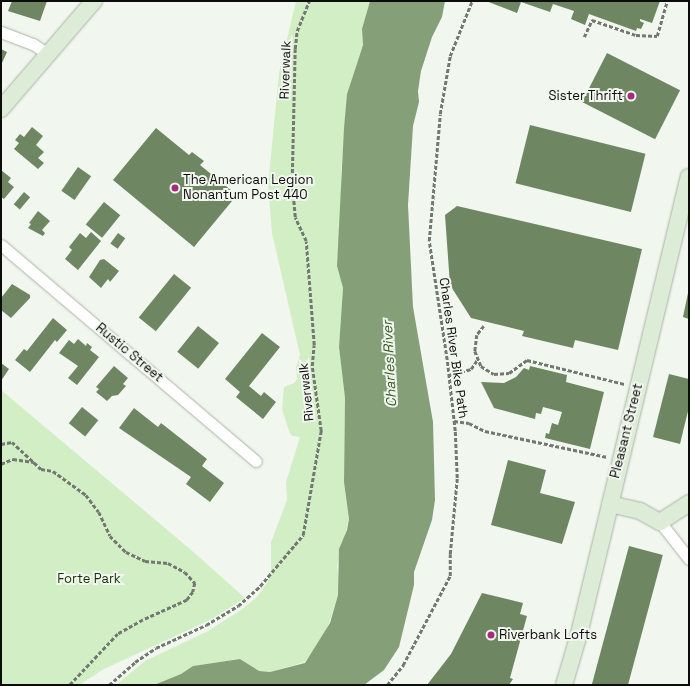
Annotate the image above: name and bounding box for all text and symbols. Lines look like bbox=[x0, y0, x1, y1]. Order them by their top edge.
street label: Riverwalk bbox=[277, 40, 295, 100]
place label: Sister Thrift bbox=[548, 88, 623, 104]
marker: Sister Thrift bbox=[626, 91, 636, 101]
place label: The American Legion Nonantum Post 440 bbox=[183, 173, 314, 204]
marker: The American Legion Nonantum Post 440 bbox=[170, 183, 180, 193]
street label: Charles River Bike Path bbox=[435, 277, 471, 419]
street label: Rustic Street bbox=[92, 320, 166, 386]
water label: Charles River bbox=[378, 320, 400, 408]
street label: Riverwalk bbox=[296, 362, 318, 422]
street label: Pleasant Street bbox=[608, 382, 646, 480]
park label: Forte Park bbox=[57, 571, 121, 587]
place label: Riverbank Lofts bbox=[499, 627, 597, 643]
marker: Riverbank Lofts bbox=[486, 630, 496, 640]

